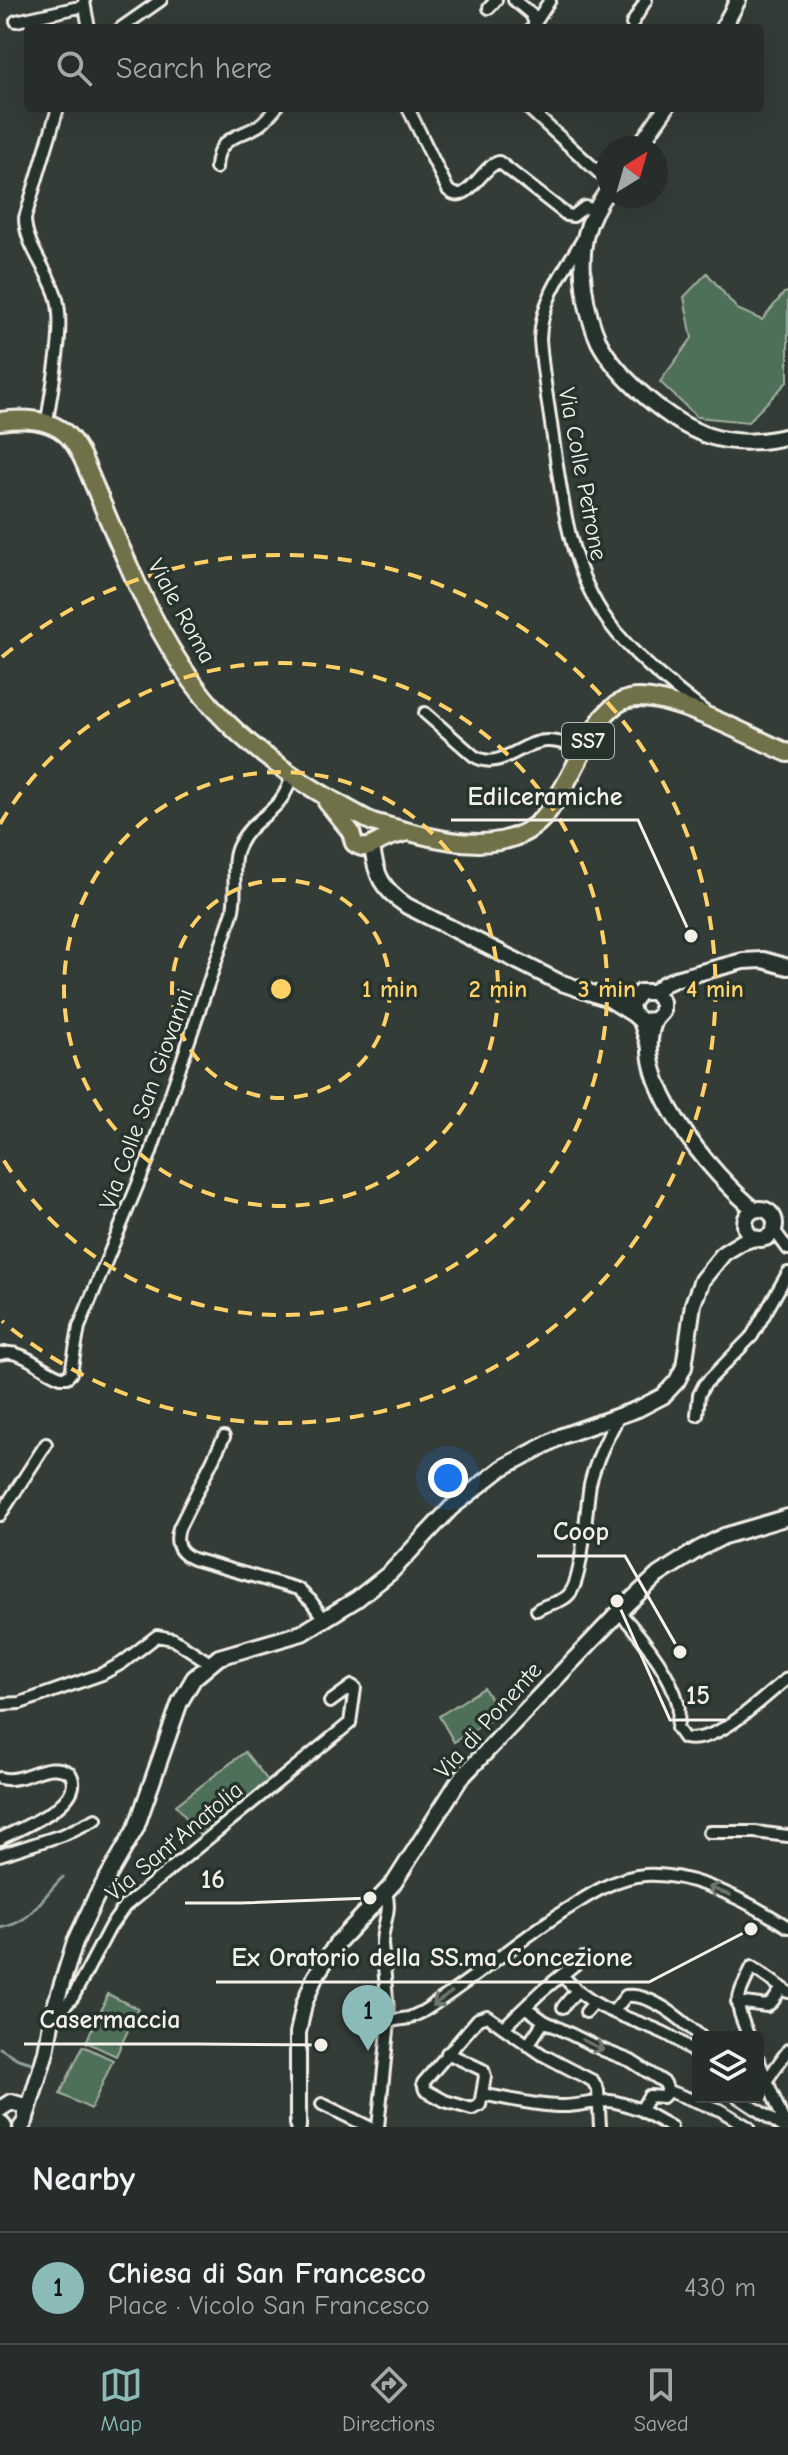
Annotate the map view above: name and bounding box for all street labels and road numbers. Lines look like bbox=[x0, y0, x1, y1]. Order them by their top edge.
street label: Via Colle Petrone bbox=[553, 385, 613, 563]
street label: Viale Roma bbox=[142, 554, 222, 668]
road number: SS7 bbox=[562, 723, 614, 759]
street label: Via Colle San Giovanni bbox=[93, 985, 199, 1213]
street label: Via di Ponente bbox=[428, 1656, 548, 1784]
street label: Via Sant'Anatolia bbox=[100, 1775, 248, 1907]

